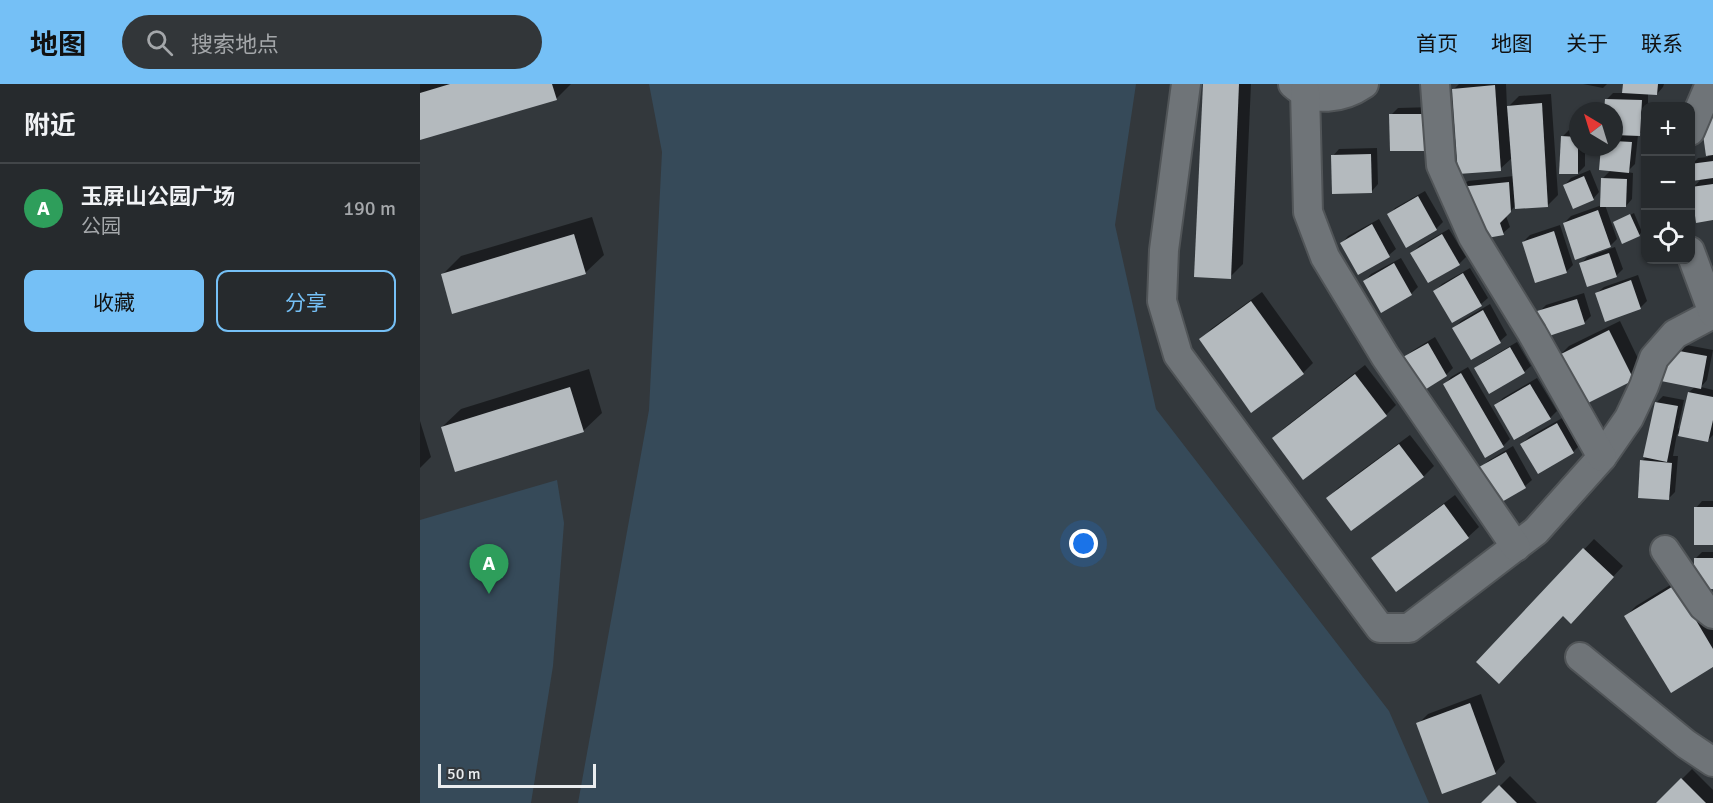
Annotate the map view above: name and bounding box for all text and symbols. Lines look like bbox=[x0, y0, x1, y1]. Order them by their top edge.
search box bbox=[122, 15, 542, 69]
icon: search bbox=[143, 26, 176, 59]
text: 地图 bbox=[30, 28, 86, 62]
text: 搜索地点 bbox=[191, 31, 279, 58]
text: 首页 bbox=[1416, 31, 1458, 57]
text: 地图 bbox=[1491, 31, 1533, 57]
text: 关于 bbox=[1566, 31, 1608, 57]
text: 联系 bbox=[1641, 31, 1683, 57]
north arrow bbox=[1569, 102, 1623, 156]
map controls bbox=[1641, 102, 1695, 264]
button: + bbox=[1641, 102, 1695, 156]
text: 附近 bbox=[24, 110, 76, 142]
button: − bbox=[1641, 156, 1695, 210]
text: 玉屏山公园广场 bbox=[81, 183, 235, 210]
text: A bbox=[37, 196, 50, 221]
text: 190 m bbox=[343, 196, 396, 221]
button: locate bbox=[1641, 210, 1695, 264]
text: 公园 bbox=[81, 214, 121, 239]
button: 收藏 bbox=[24, 270, 204, 332]
button: 分享 bbox=[216, 270, 396, 332]
your location bbox=[1069, 529, 1098, 558]
pin: A bbox=[470, 544, 508, 594]
scale bar bbox=[438, 761, 596, 788]
text: 50 m bbox=[447, 764, 481, 784]

